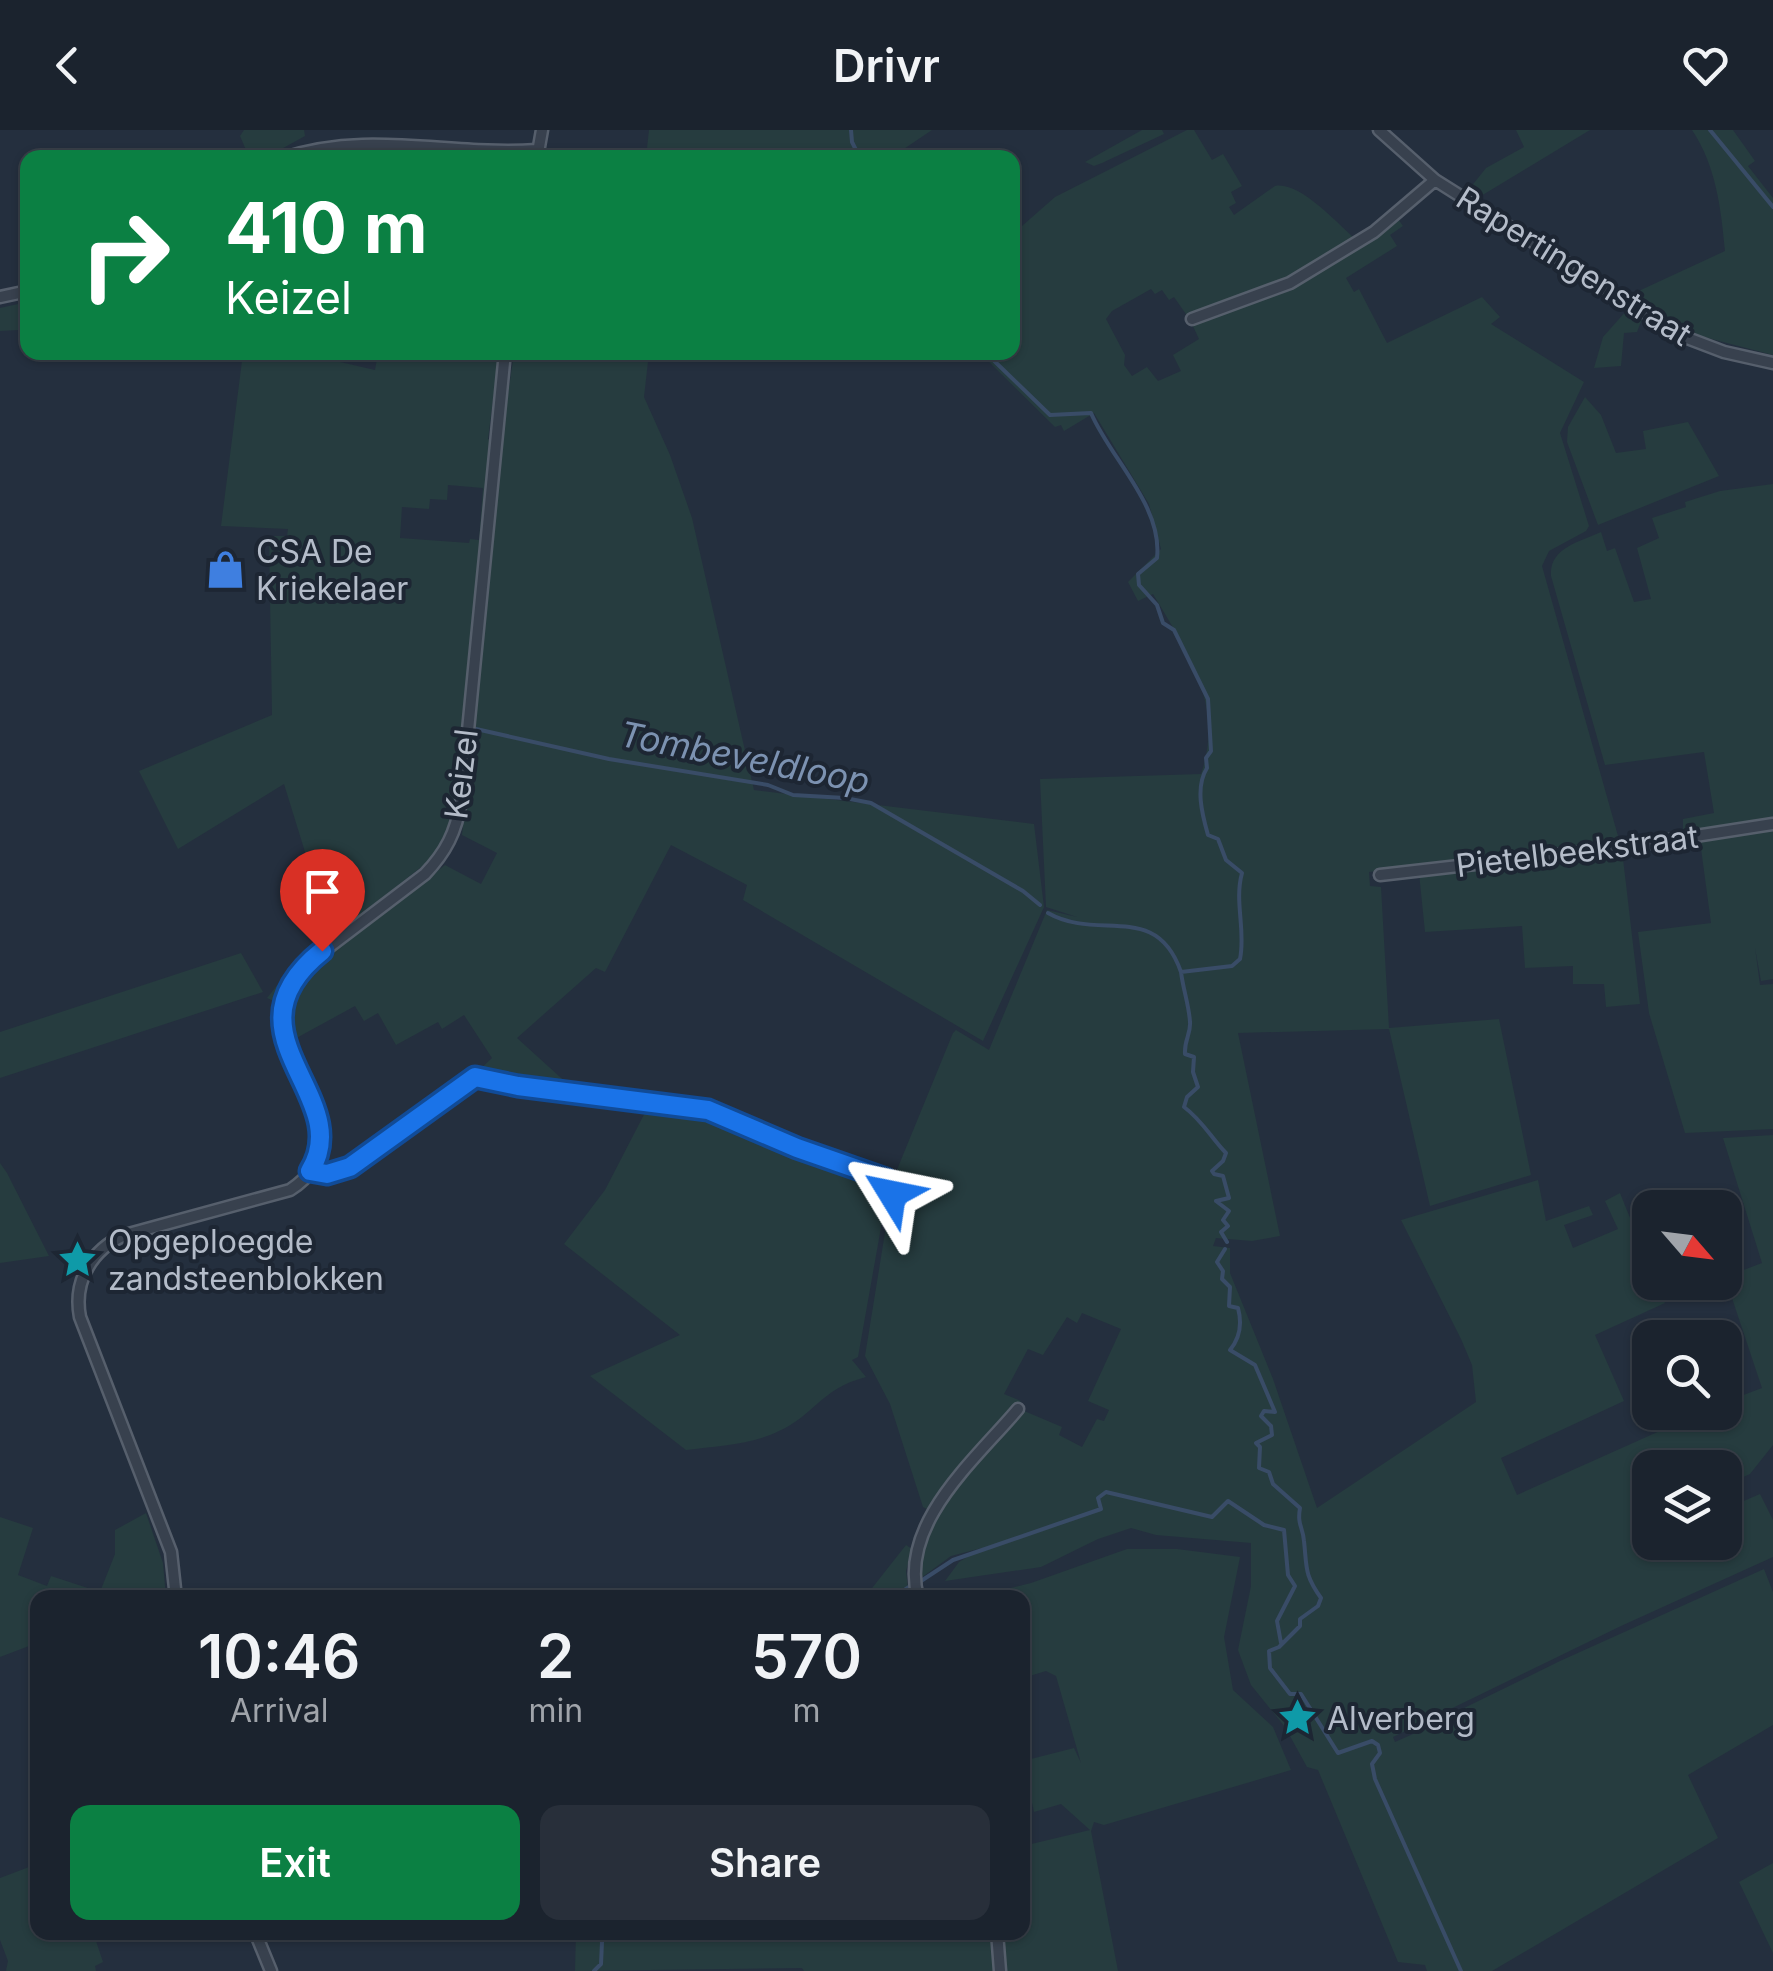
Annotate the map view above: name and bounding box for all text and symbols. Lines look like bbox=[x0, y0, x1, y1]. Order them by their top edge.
icon: back bbox=[40, 38, 95, 93]
text: Drivr bbox=[833, 38, 940, 93]
icon: heart bbox=[1678, 38, 1733, 93]
street label: Rapertingenstraat bbox=[1449, 178, 1699, 354]
text: 410 m bbox=[225, 185, 428, 270]
icon: right bbox=[60, 190, 190, 320]
text: Keizel bbox=[225, 270, 352, 325]
place label: CSA De Kriekelaer bbox=[256, 532, 408, 608]
shop icon: CSA De Kriekelaer bbox=[205, 548, 247, 590]
water label: Tombeveldloop bbox=[617, 712, 873, 802]
street label: Keizel bbox=[436, 727, 486, 821]
street label: Pietelbeekstraat bbox=[1454, 817, 1700, 885]
pin bbox=[280, 849, 365, 952]
icon: arrive bbox=[295, 864, 350, 919]
position arrow bbox=[840, 1142, 944, 1246]
north arrow bbox=[1632, 1190, 1742, 1300]
map controls bbox=[1632, 1190, 1742, 1560]
place label: Opgeploegde zandsteenblokken bbox=[108, 1222, 384, 1298]
place icon: Opgeploegde zandsteenblokken bbox=[57, 1238, 99, 1280]
button: search bbox=[1632, 1320, 1742, 1430]
button: layers bbox=[1632, 1450, 1742, 1560]
text: 10:46 bbox=[198, 1620, 360, 1692]
text: 2 bbox=[537, 1620, 574, 1692]
text: 570 bbox=[751, 1620, 862, 1692]
text: Arrival bbox=[230, 1691, 328, 1730]
text: min bbox=[528, 1691, 583, 1730]
text: m bbox=[793, 1691, 821, 1730]
place icon: Alverberg bbox=[1276, 1697, 1318, 1739]
place label: Alverberg bbox=[1327, 1699, 1475, 1738]
button: Exit bbox=[70, 1805, 520, 1920]
button: Share bbox=[540, 1805, 990, 1920]

